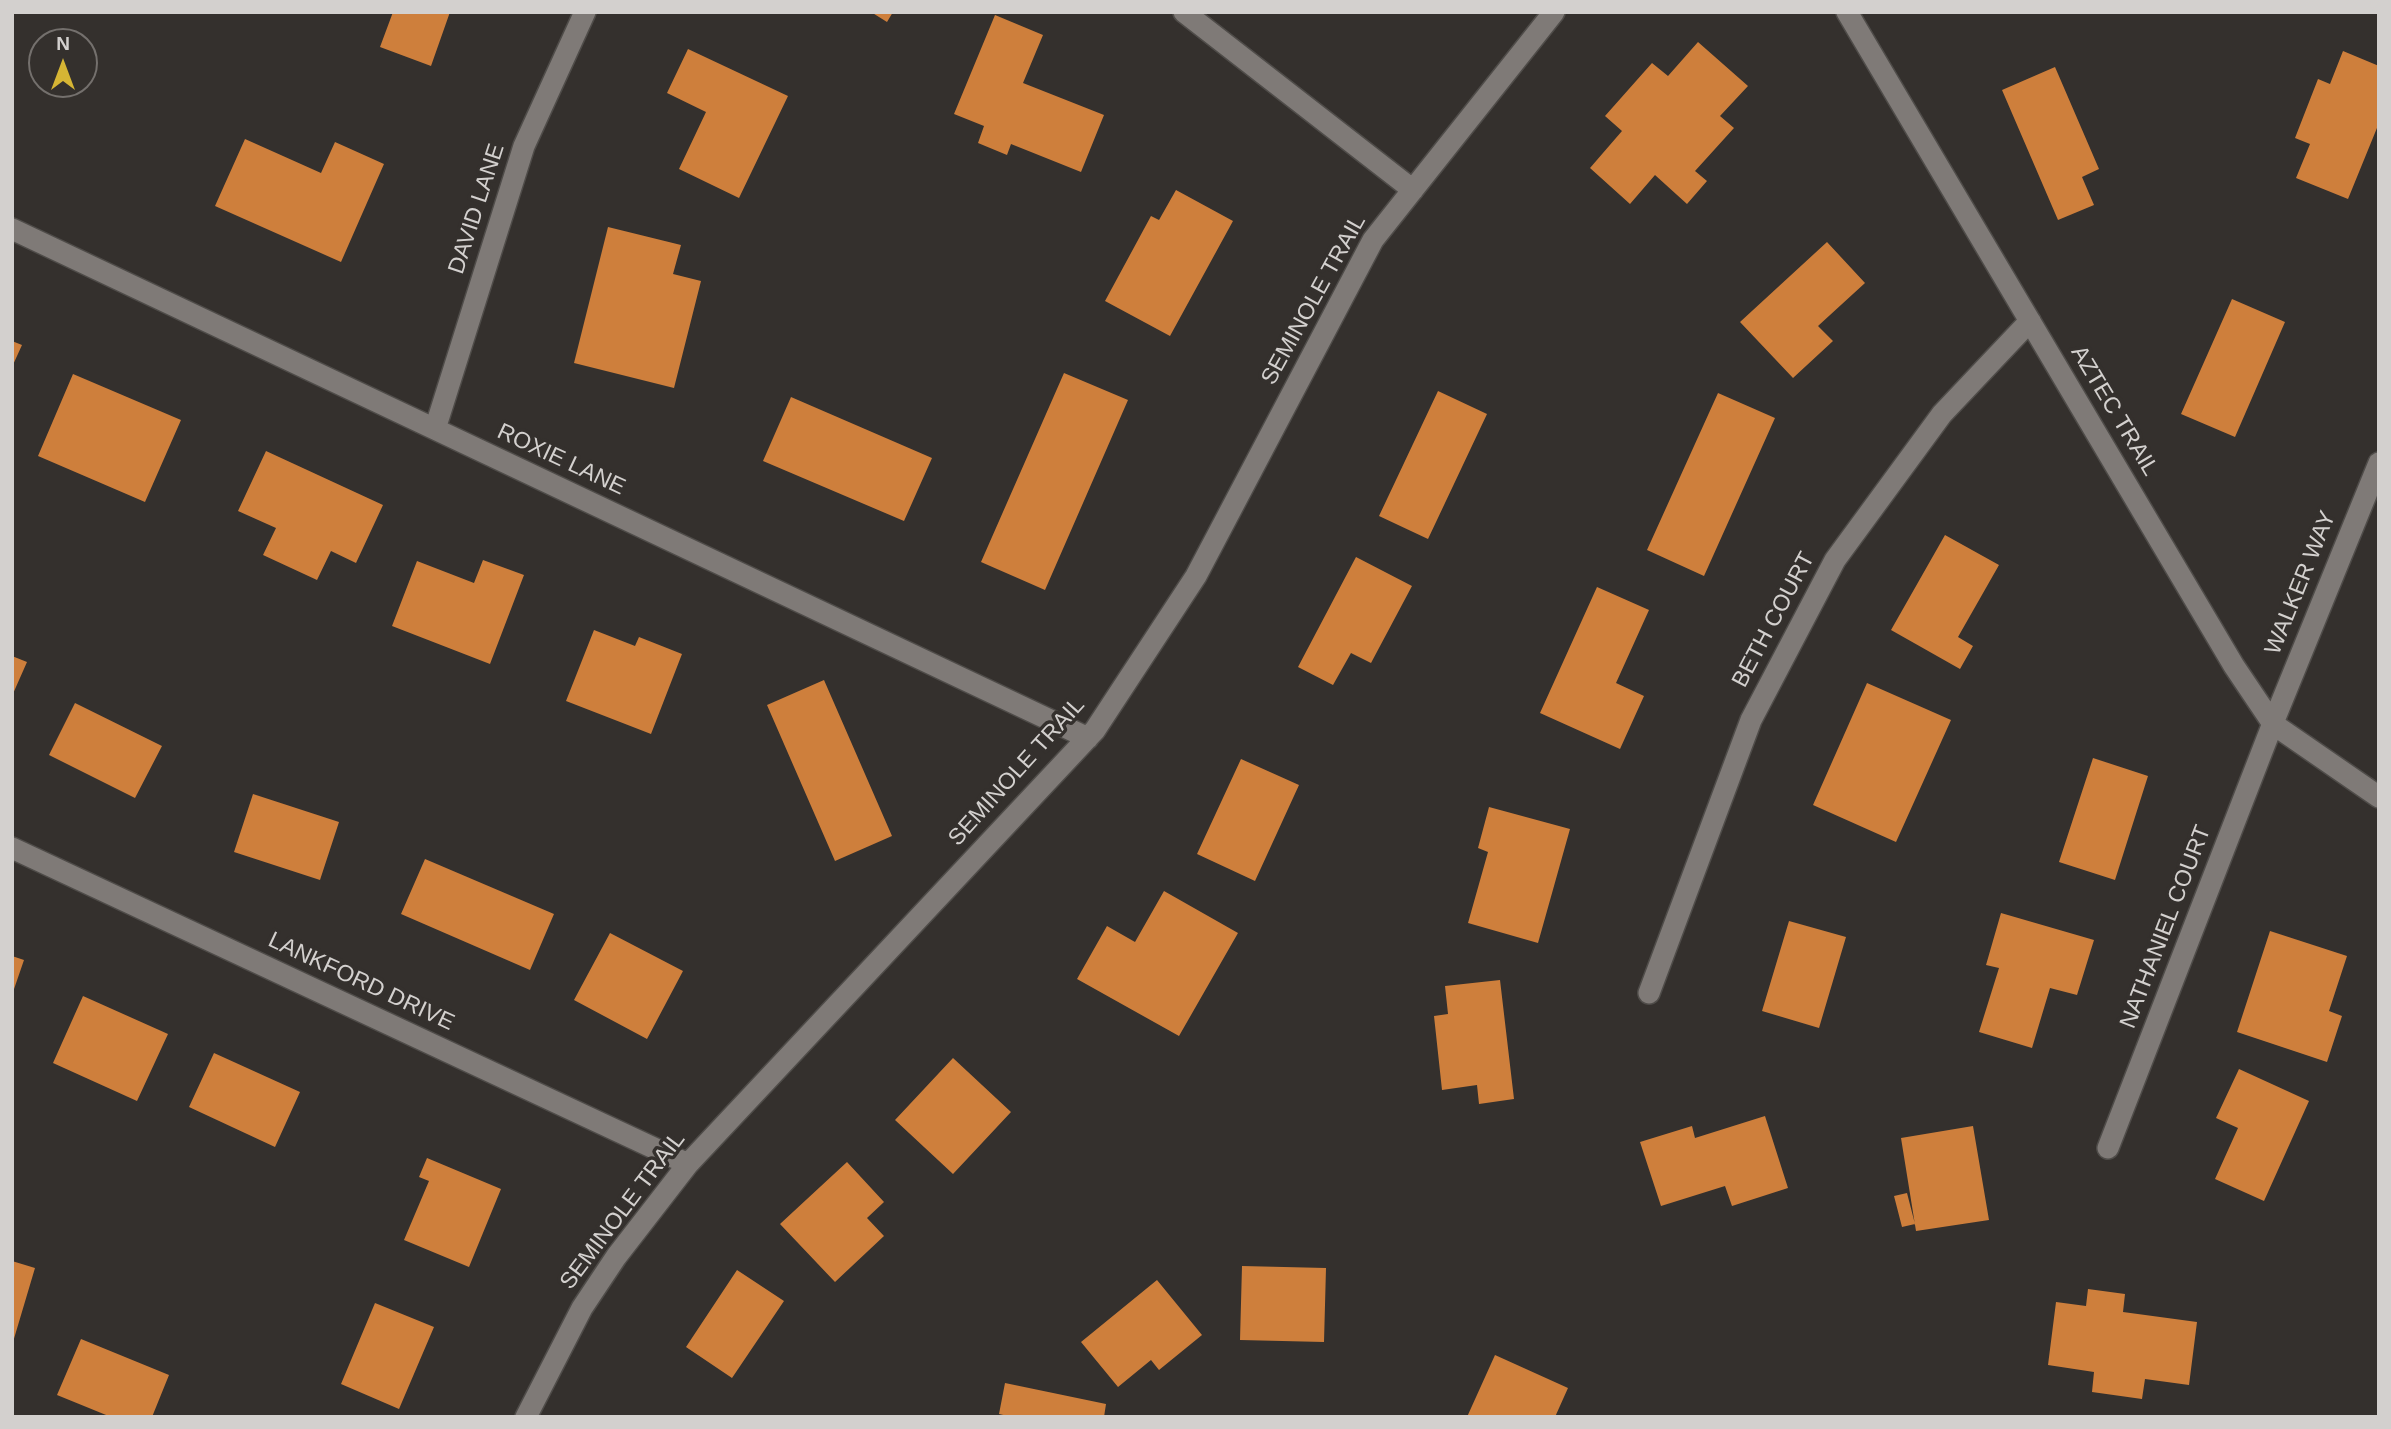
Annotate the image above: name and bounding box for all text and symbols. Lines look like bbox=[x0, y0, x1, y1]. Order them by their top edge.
north arrow bbox=[28, 28, 98, 98]
text: N bbox=[56, 33, 70, 54]
street label: DAVID LANE bbox=[443, 141, 511, 277]
street label: SEMINOLE TRAIL bbox=[1256, 210, 1372, 390]
street label: AZTEC TRAIL bbox=[2064, 341, 2164, 481]
street label: ROXIE LANE bbox=[493, 418, 629, 502]
street label: WALKER WAY bbox=[2260, 507, 2342, 659]
street label: BETH COURT bbox=[1727, 548, 1821, 692]
street label: SEMINOLE TRAIL bbox=[943, 692, 1091, 852]
street label: NATHANIEL COURT bbox=[2115, 822, 2217, 1032]
street label: LANKFORD DRIVE bbox=[264, 927, 458, 1037]
street label: SEMINOLE TRAIL bbox=[555, 1127, 691, 1295]

